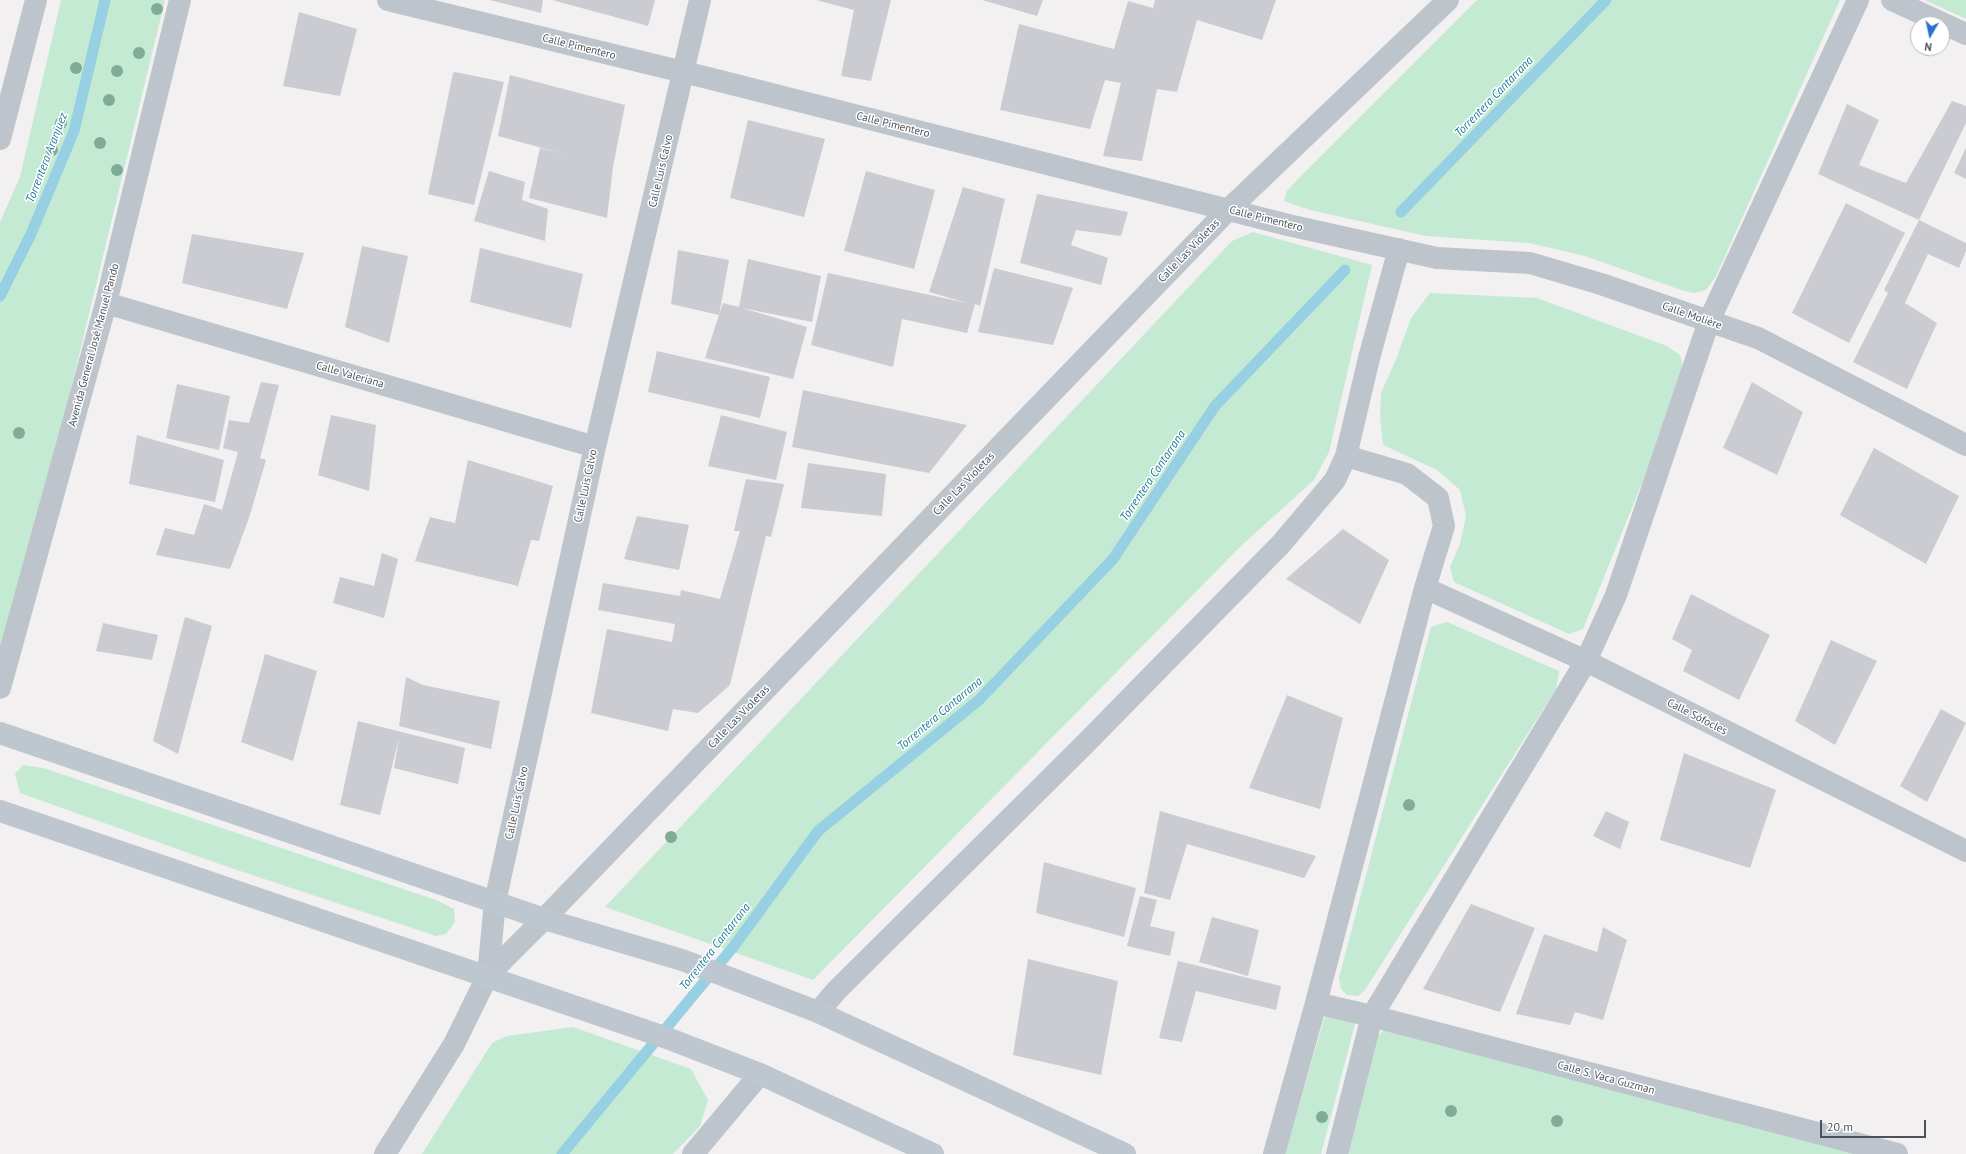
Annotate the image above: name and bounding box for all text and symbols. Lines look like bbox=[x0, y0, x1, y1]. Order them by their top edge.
north arrow bbox=[1910, 16, 1950, 56]
street label: Calle Pimentero bbox=[541, 32, 617, 62]
text: N bbox=[1924, 39, 1933, 54]
water label: Torrentera Cantarrana bbox=[1452, 54, 1536, 140]
street label: Calle Pimentero bbox=[855, 110, 931, 140]
water label: Torrentera Aranjuez bbox=[23, 111, 71, 205]
street label: Calle Luis Calvo bbox=[646, 133, 676, 209]
street label: Calle Pimentero bbox=[1228, 204, 1304, 234]
street label: Calle Las Violetas bbox=[1156, 217, 1222, 285]
street label: Avenida General José Manuel Pando bbox=[66, 262, 122, 428]
street label: Calle Molière bbox=[1660, 300, 1724, 332]
street label: Calle Valeriana bbox=[315, 359, 385, 391]
water label: Torrentera Cantarrana bbox=[1117, 428, 1189, 524]
street label: Calle Luis Calvo bbox=[572, 448, 600, 524]
street label: Calle Las Violetas bbox=[931, 450, 997, 518]
water label: Torrentera Cantarrana bbox=[895, 674, 985, 754]
street label: Calle Las Violetas bbox=[706, 683, 772, 751]
street label: Calle Sófocles bbox=[1665, 696, 1729, 738]
street label: Calle Luis Calvo bbox=[503, 765, 531, 841]
water label: Torrentera Cantarrana bbox=[677, 901, 753, 993]
street label: Calle S. Vaca Guzman bbox=[1556, 1059, 1656, 1097]
scale bar bbox=[1822, 1112, 1928, 1138]
text: 20 m bbox=[1827, 1119, 1853, 1134]

